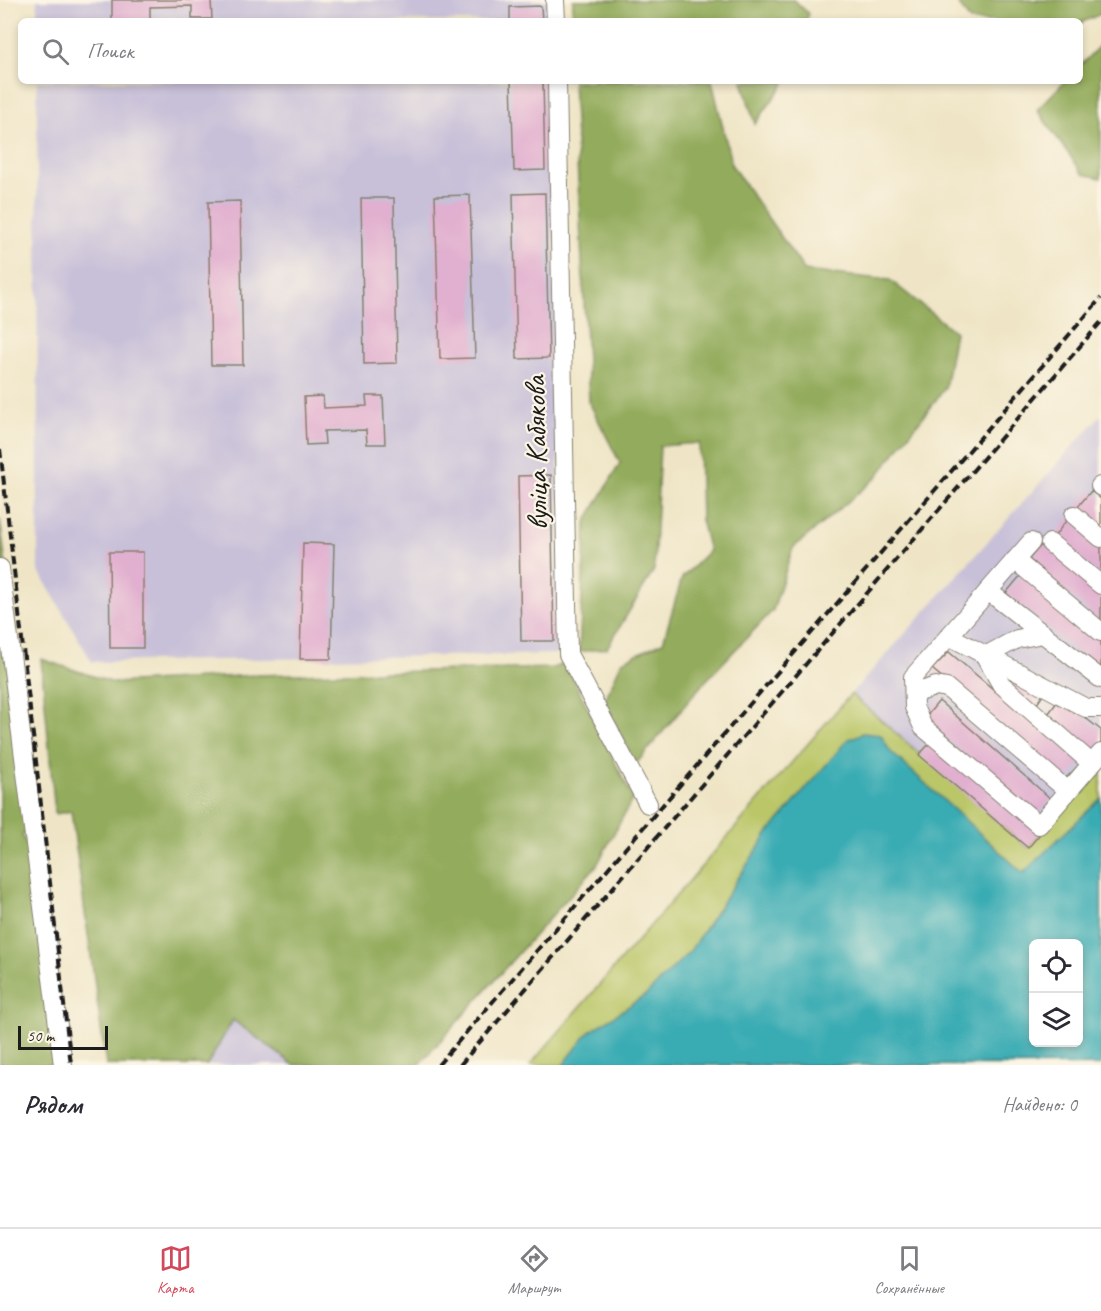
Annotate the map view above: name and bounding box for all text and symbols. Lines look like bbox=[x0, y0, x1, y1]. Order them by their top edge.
search box bbox=[18, 18, 1083, 84]
icon: search bbox=[39, 35, 72, 68]
text: Поиск bbox=[87, 37, 133, 65]
street label: вуліца Кабякова bbox=[516, 374, 556, 530]
map controls bbox=[1029, 939, 1083, 1047]
button: locate bbox=[1029, 939, 1083, 993]
button: layers bbox=[1029, 993, 1083, 1047]
scale bar bbox=[18, 1023, 108, 1050]
text: 50 m bbox=[27, 1026, 54, 1046]
text: Рядом bbox=[24, 1088, 82, 1121]
text: Найдено: 0 bbox=[1002, 1092, 1077, 1117]
tab: Карта bbox=[157, 1242, 194, 1298]
tab: Маршрут bbox=[508, 1242, 560, 1298]
tab: Сохранённые bbox=[874, 1242, 944, 1298]

